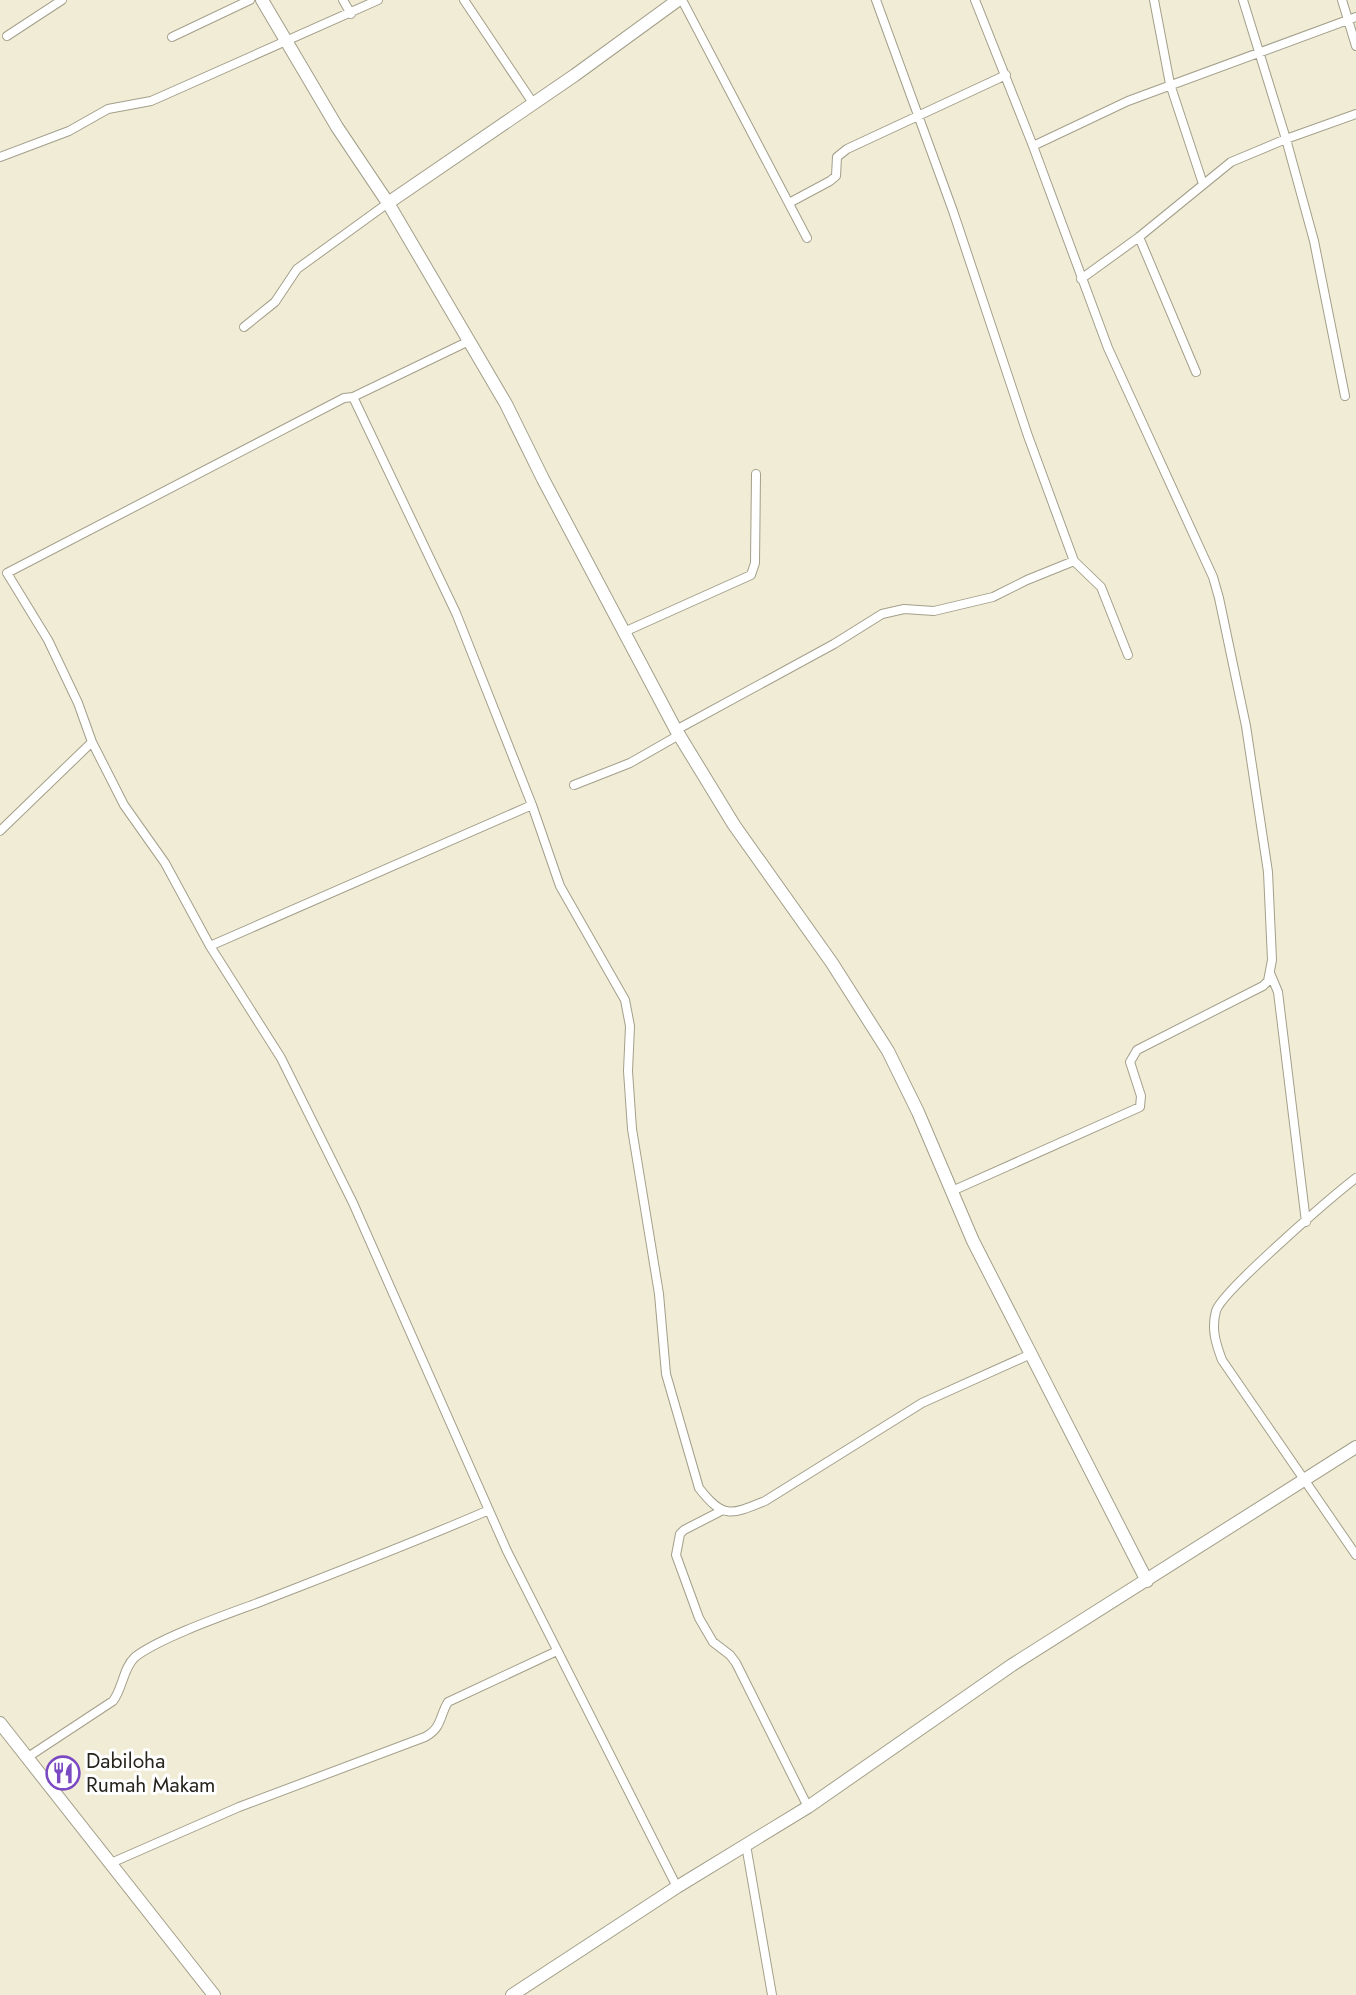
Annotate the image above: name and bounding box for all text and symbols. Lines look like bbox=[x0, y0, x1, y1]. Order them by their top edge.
place label: Dabiloha Rumah Makam bbox=[86, 1746, 215, 1800]
restaurant icon: Dabiloha Rumah Makam bbox=[45, 1755, 81, 1791]

